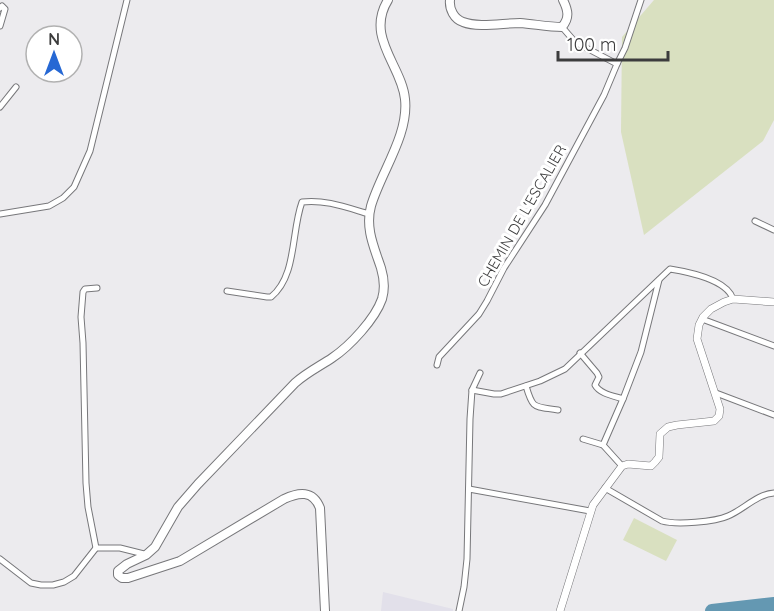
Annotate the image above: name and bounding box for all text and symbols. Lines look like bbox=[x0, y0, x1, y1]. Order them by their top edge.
north arrow bbox=[24, 24, 84, 84]
scale bar bbox=[558, 24, 668, 62]
text: N bbox=[48, 29, 60, 49]
text: 100 m bbox=[567, 33, 616, 56]
street label: CHEMIN DE L'ESCALIER bbox=[473, 141, 570, 290]

